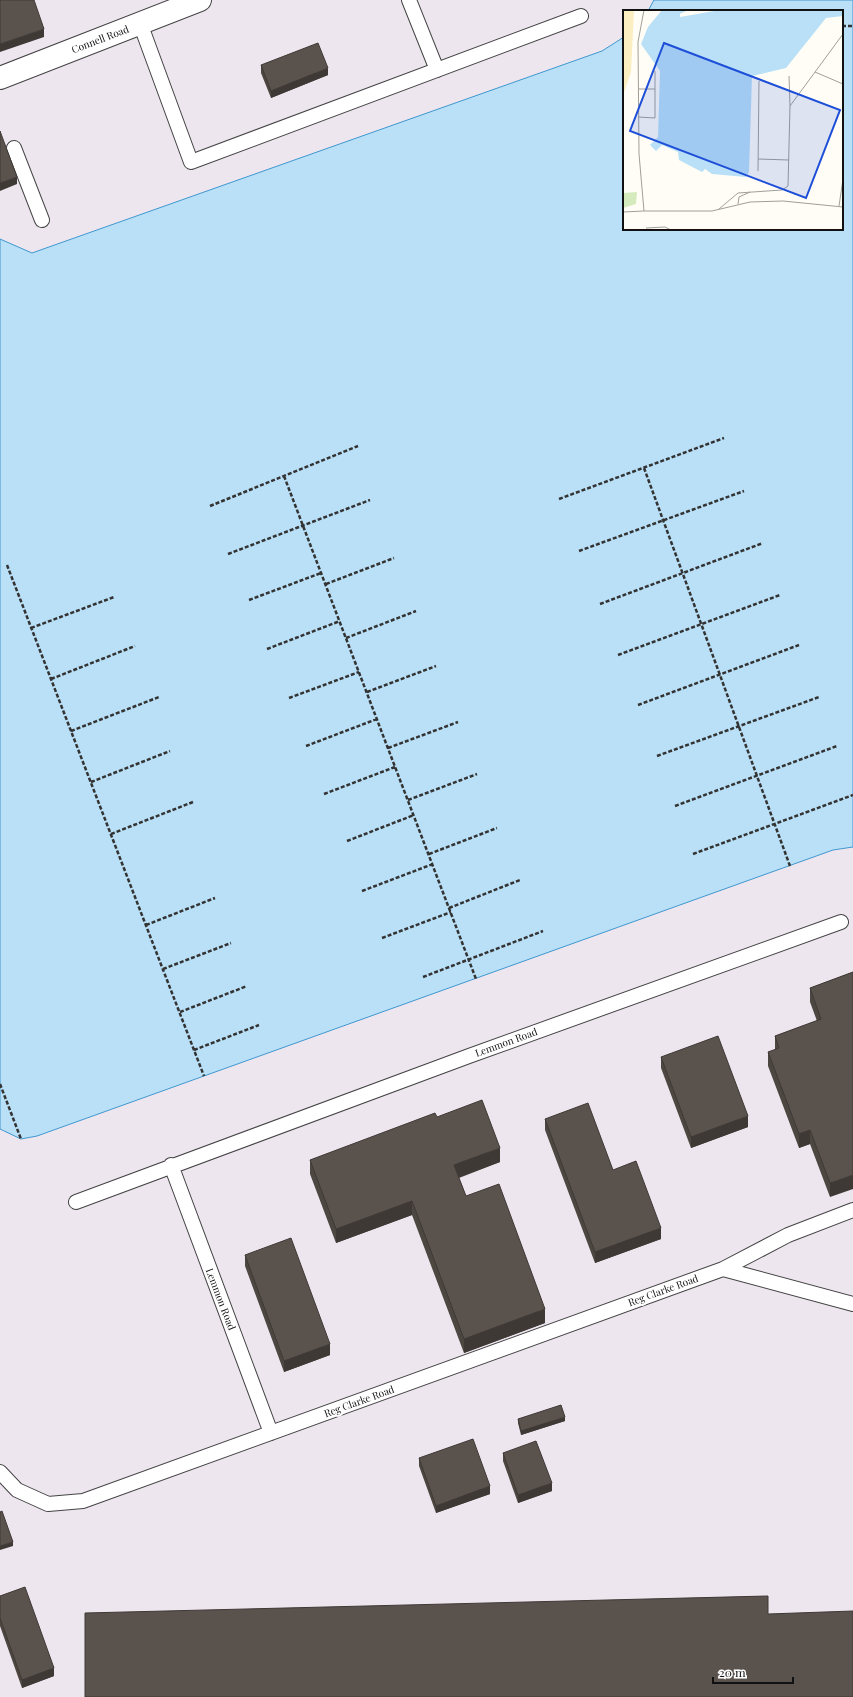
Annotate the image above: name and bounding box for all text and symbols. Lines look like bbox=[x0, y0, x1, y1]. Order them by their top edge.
inset map bbox=[623, 10, 843, 230]
street label: Connell Road bbox=[69, 22, 131, 56]
street label: Lemmon Road bbox=[473, 1024, 539, 1060]
street label: Lemmon Road bbox=[203, 1266, 239, 1332]
street label: Reg Clarke Road bbox=[626, 1271, 700, 1309]
street label: Reg Clarke Road bbox=[322, 1382, 396, 1420]
scale bar bbox=[713, 1659, 793, 1685]
text: 20 m bbox=[719, 1664, 746, 1680]

